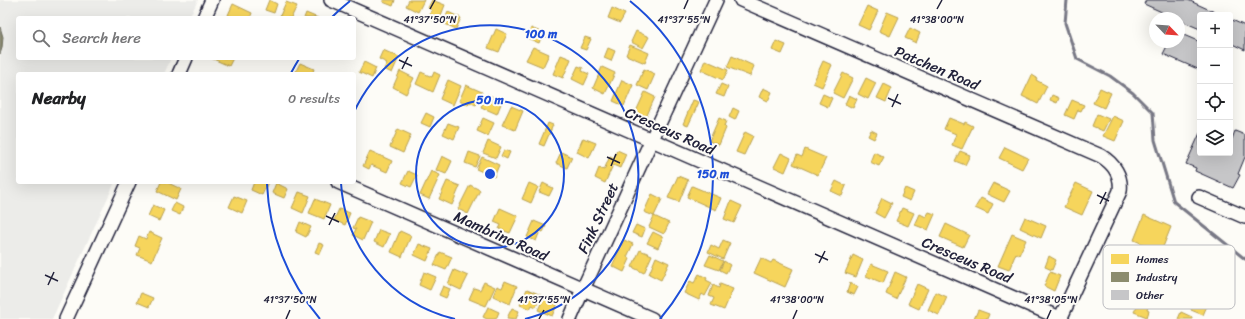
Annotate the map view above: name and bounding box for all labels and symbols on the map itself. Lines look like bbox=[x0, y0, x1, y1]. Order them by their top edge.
text: 41°37'50"N bbox=[403, 11, 457, 29]
text: 41°37'55"N bbox=[657, 11, 711, 29]
text: 41°38'00"N bbox=[910, 11, 964, 29]
north arrow bbox=[1149, 12, 1185, 48]
text: 100 m bbox=[525, 23, 558, 45]
street label: Patchen Road bbox=[890, 38, 985, 98]
text: 50 m bbox=[476, 89, 504, 111]
street label: Cresceus Road bbox=[621, 100, 720, 163]
text: 150 m bbox=[697, 163, 730, 185]
centre of rings bbox=[483, 167, 497, 181]
street label: Fink Street bbox=[570, 178, 626, 258]
street label: Mambrino Road bbox=[449, 204, 553, 269]
street label: Cresceus Road bbox=[918, 229, 1017, 291]
legend bbox=[1103, 245, 1235, 309]
text: Homes bbox=[1136, 250, 1169, 269]
text: Industry bbox=[1135, 268, 1178, 287]
text: Other bbox=[1136, 286, 1164, 305]
text: 41°37'50"N bbox=[263, 291, 317, 309]
text: 41°37'55"N bbox=[517, 291, 571, 309]
text: 41°38'00"N bbox=[770, 291, 824, 309]
text: 41°38'05"N bbox=[1024, 291, 1078, 309]

